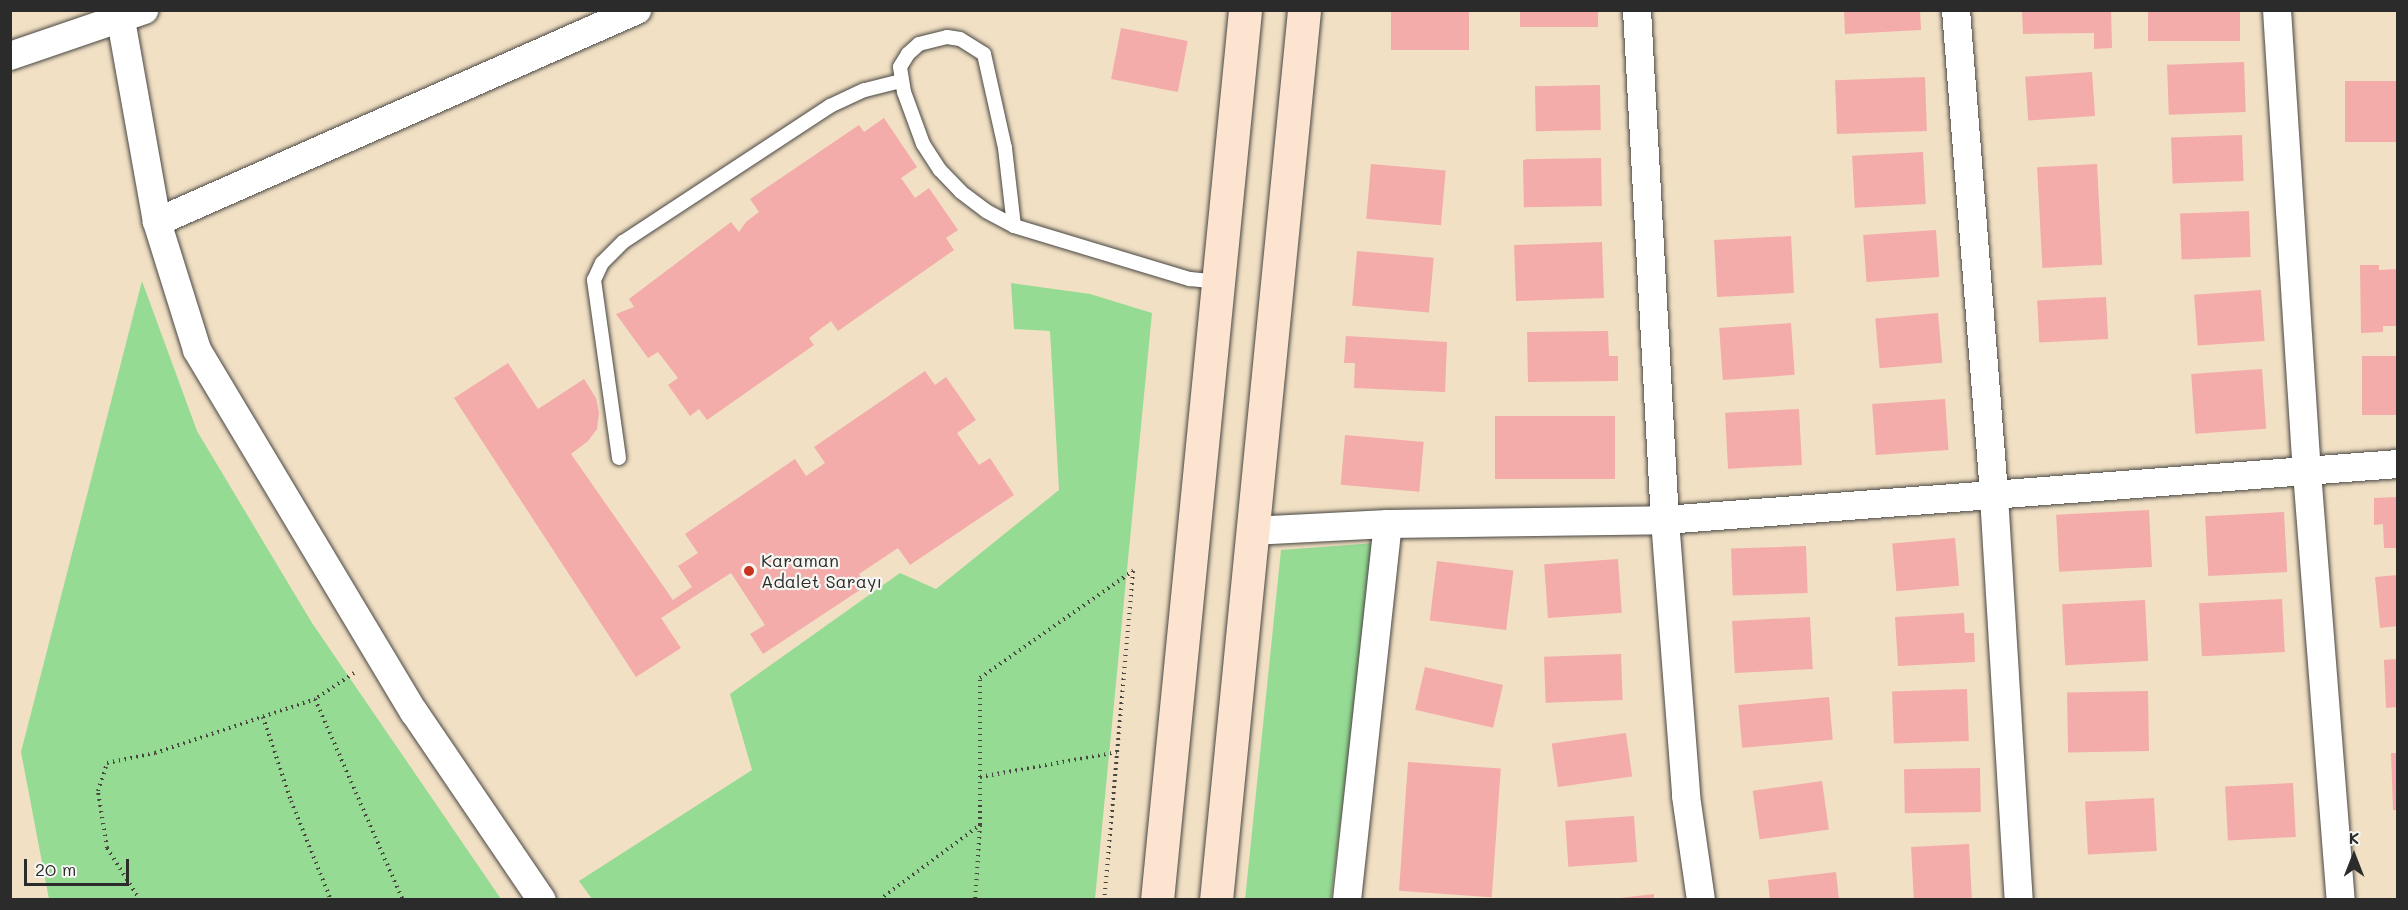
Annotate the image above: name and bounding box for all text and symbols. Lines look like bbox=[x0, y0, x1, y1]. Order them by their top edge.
place label: Karaman Adalet Sarayı bbox=[761, 550, 882, 592]
marker: Karaman Adalet Sarayı bbox=[742, 564, 756, 578]
north arrow bbox=[2324, 826, 2384, 886]
text: K bbox=[2349, 827, 2359, 848]
scale bar bbox=[27, 847, 132, 885]
text: 20 m bbox=[35, 857, 76, 881]

